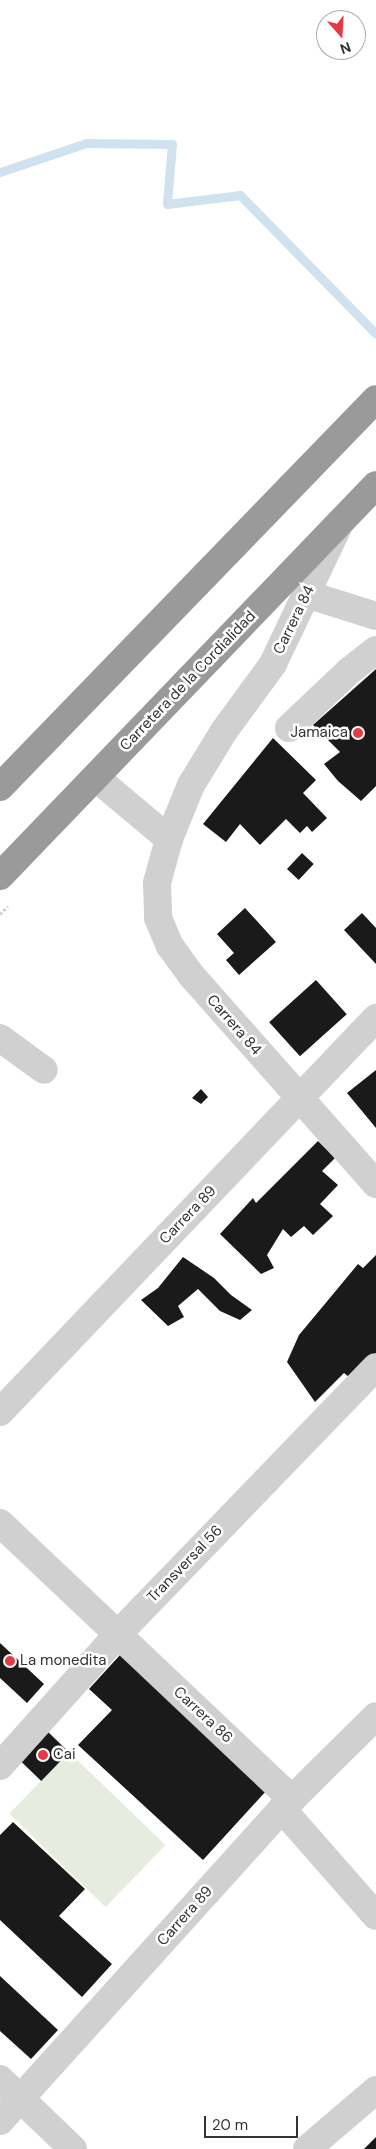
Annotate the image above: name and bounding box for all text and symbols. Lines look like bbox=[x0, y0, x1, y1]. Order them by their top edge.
north arrow bbox=[316, 10, 366, 60]
text: N bbox=[338, 38, 353, 58]
street label: Carrera 84 bbox=[270, 583, 318, 657]
street label: Carretera de la Cordialidad bbox=[116, 607, 260, 755]
place label: Jamaica bbox=[290, 724, 348, 742]
marker: Jamaica bbox=[352, 727, 364, 739]
street label: Carrera 84 bbox=[203, 991, 265, 1059]
street label: Carrera 89 bbox=[156, 1182, 220, 1248]
street label: Transversal 56 bbox=[144, 1522, 226, 1606]
place label: La monedita bbox=[20, 1652, 106, 1670]
marker: La monedita bbox=[4, 1655, 16, 1667]
street label: Carrera 86 bbox=[170, 1683, 236, 1747]
place label: Cai bbox=[53, 1746, 76, 1764]
marker: Cai bbox=[37, 1749, 49, 1761]
street label: Carrera 89 bbox=[154, 1882, 216, 1950]
scale bar bbox=[206, 2106, 300, 2138]
text: 20 m bbox=[212, 2115, 248, 2135]

